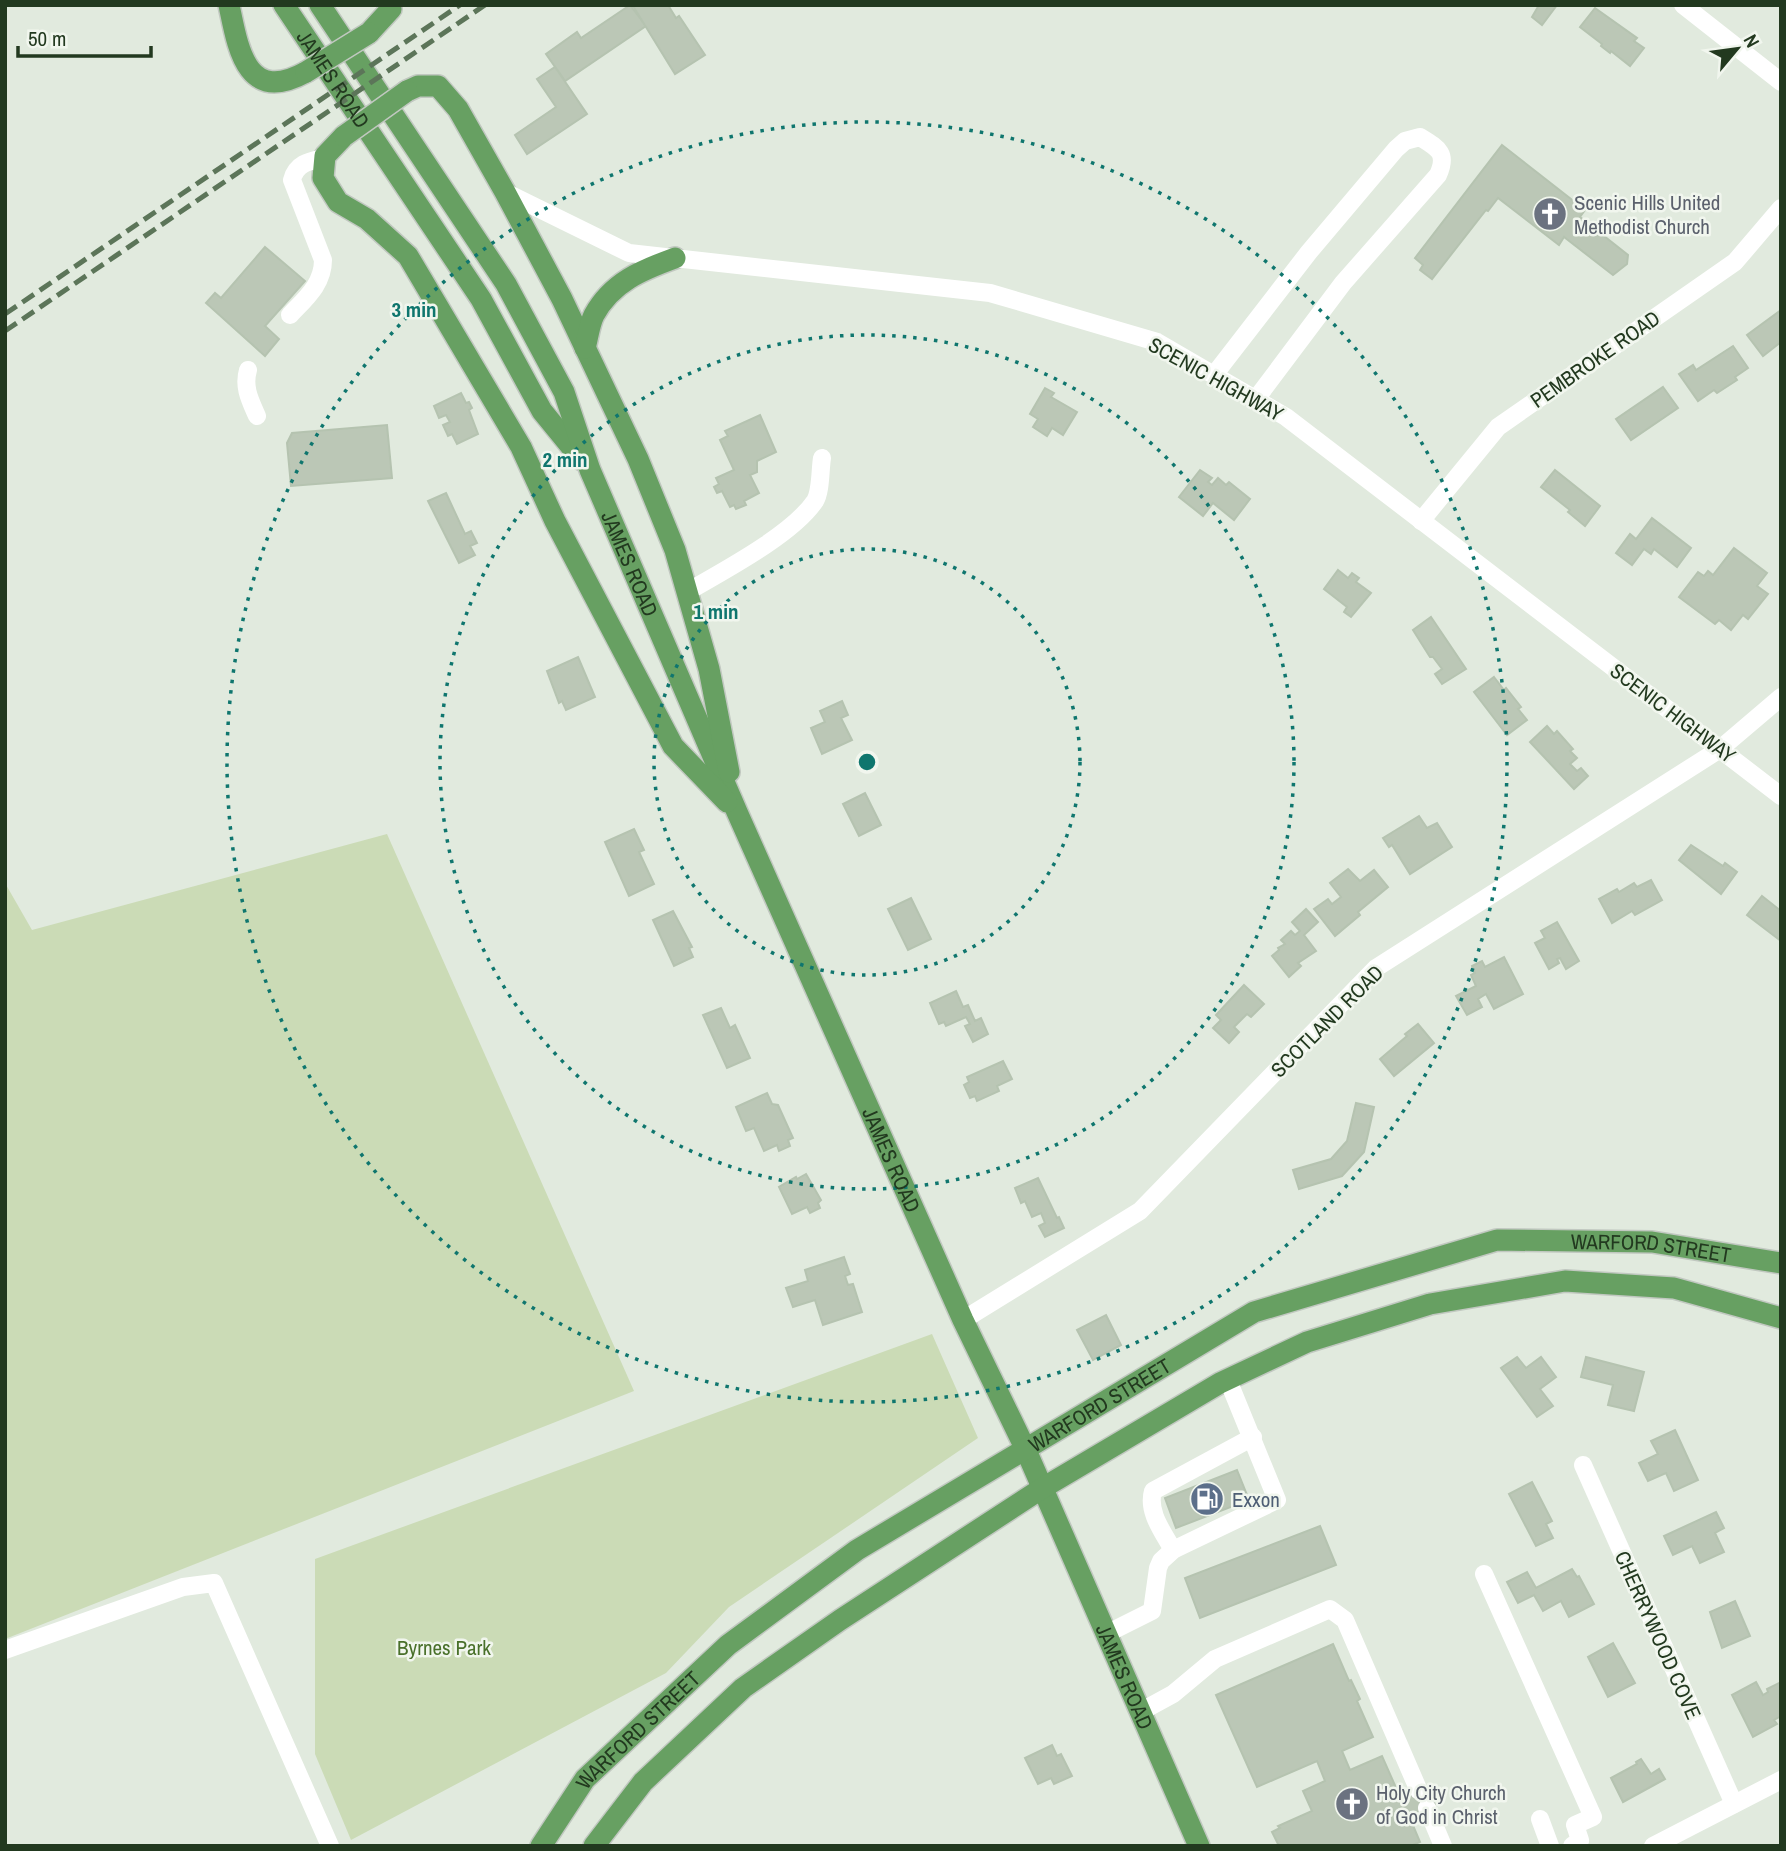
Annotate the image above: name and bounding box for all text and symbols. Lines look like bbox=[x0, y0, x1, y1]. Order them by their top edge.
scale bar bbox=[18, 14, 150, 58]
north arrow bbox=[1702, 14, 1772, 84]
text: 50 m bbox=[28, 24, 66, 53]
street label: JAMES ROAD bbox=[290, 24, 377, 134]
text: N bbox=[1738, 30, 1766, 52]
place label: Scenic Hills United Methodist Church bbox=[1574, 188, 1720, 241]
church icon: Scenic Hills United Methodist Church bbox=[1531, 195, 1569, 233]
text: 3 min bbox=[392, 295, 436, 324]
street label: PEMBROKE ROAD bbox=[1524, 303, 1666, 415]
street label: SCENIC HIGHWAY bbox=[1143, 330, 1289, 428]
text: 2 min bbox=[543, 445, 587, 474]
street label: JAMES ROAD bbox=[595, 506, 666, 621]
text: 1 min bbox=[694, 597, 738, 626]
street label: SCENIC HIGHWAY bbox=[1604, 656, 1742, 770]
centre of rings bbox=[855, 750, 879, 774]
street label: SCOTLAND ROAD bbox=[1264, 958, 1390, 1084]
street label: JAMES ROAD bbox=[856, 1103, 928, 1217]
street label: WARFORD STREET bbox=[1571, 1226, 1734, 1269]
street label: WARFORD STREET bbox=[1023, 1351, 1176, 1459]
fuel station icon: Exxon bbox=[1188, 1480, 1226, 1518]
place label: Exxon bbox=[1232, 1485, 1280, 1514]
street label: CHERRYWOOD COVE bbox=[1608, 1546, 1708, 1724]
street label: JAMES ROAD bbox=[1089, 1619, 1161, 1734]
park label: Byrnes Park bbox=[397, 1633, 491, 1662]
street label: WARFORD STREET bbox=[568, 1664, 706, 1794]
place label: Holy City Church of God in Christ bbox=[1376, 1778, 1506, 1831]
church icon: Holy City Church of God in Christ bbox=[1333, 1785, 1371, 1823]

